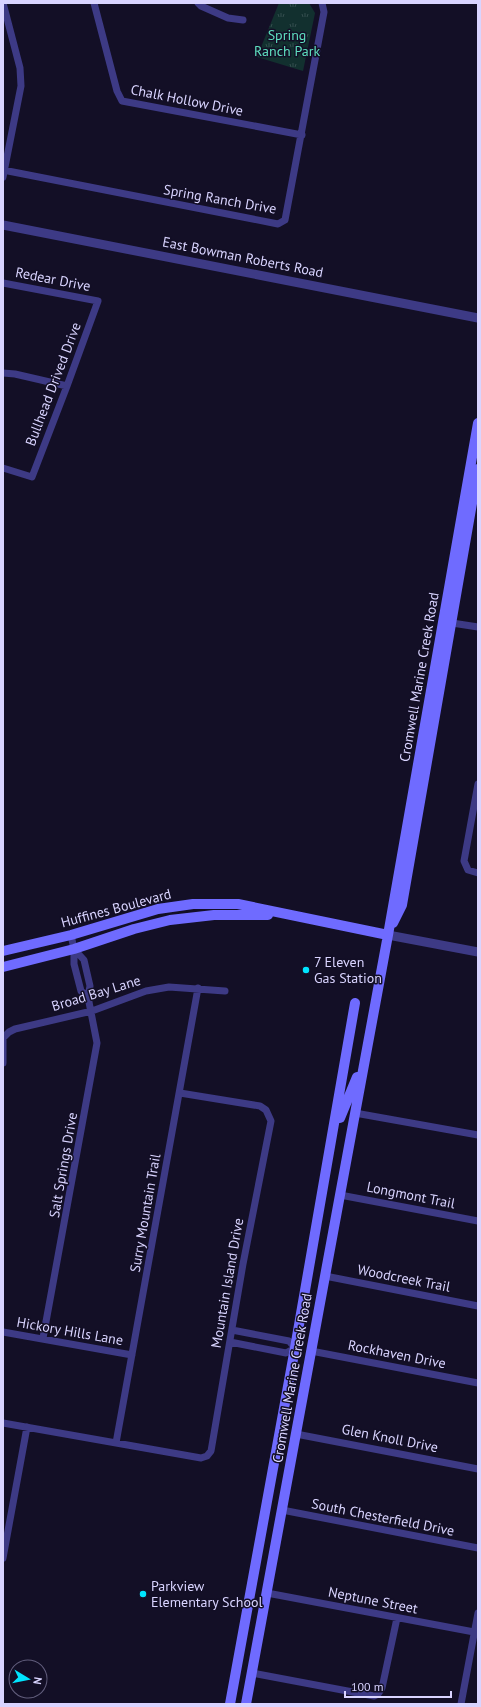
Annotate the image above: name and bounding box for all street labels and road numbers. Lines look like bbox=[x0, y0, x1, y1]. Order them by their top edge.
street label: Chalk Hollow Drive bbox=[129, 80, 245, 120]
street label: Spring Ranch Drive bbox=[162, 180, 278, 218]
street label: East Bowman Roberts Road bbox=[161, 233, 325, 281]
street label: Redear Drive bbox=[14, 263, 92, 295]
street label: Bullhead Drived Drive bbox=[21, 320, 85, 448]
street label: Cromwell Marine Creek Road bbox=[395, 591, 443, 763]
street label: Huffines Boulevard bbox=[59, 885, 173, 931]
street label: Broad Bay Lane bbox=[49, 971, 143, 1015]
street label: Salt Springs Drive bbox=[45, 1111, 81, 1219]
street label: Surry Mountain Trail bbox=[126, 1152, 164, 1274]
street label: Longmont Trail bbox=[365, 1178, 457, 1212]
street label: Mountain Island Drive bbox=[207, 1216, 247, 1350]
street label: Woodcreek Trail bbox=[356, 1260, 452, 1296]
street label: Cromwell Marine Creek Road bbox=[268, 1292, 316, 1464]
street label: Hickory Hills Lane bbox=[15, 1313, 125, 1349]
street label: Rockhaven Drive bbox=[347, 1336, 447, 1372]
street label: Glen Knoll Drive bbox=[340, 1420, 440, 1456]
street label: South Chesterfield Drive bbox=[310, 1494, 456, 1540]
street label: Neptune Street bbox=[327, 1583, 419, 1618]

